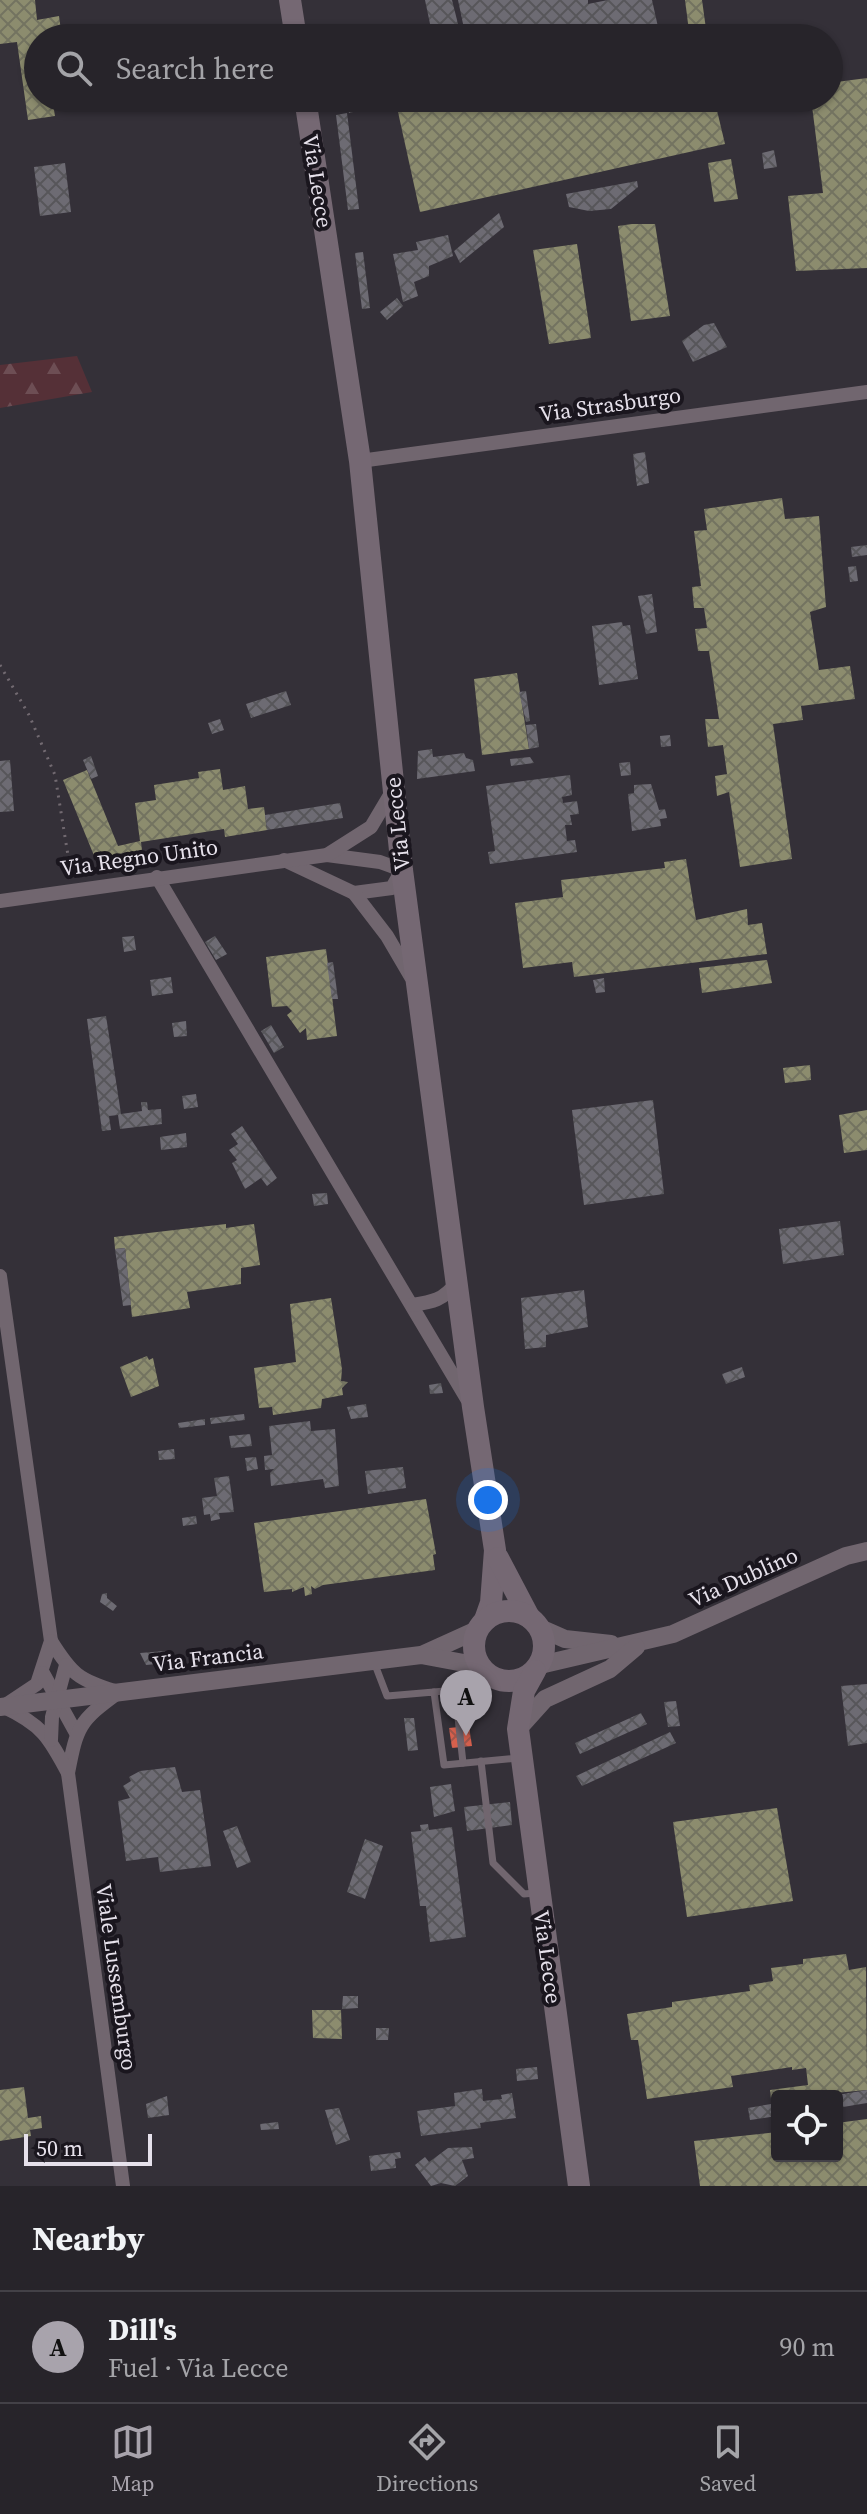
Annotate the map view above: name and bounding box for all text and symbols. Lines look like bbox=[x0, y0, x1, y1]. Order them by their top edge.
search box bbox=[24, 24, 843, 112]
icon: search bbox=[52, 46, 96, 90]
text: Search here bbox=[116, 48, 274, 89]
street label: Via Lecce bbox=[296, 132, 340, 230]
street label: Via Strasburgo bbox=[537, 379, 683, 429]
street label: Via Lecce bbox=[377, 776, 417, 872]
street label: Via Regno Unito bbox=[58, 831, 220, 883]
your location bbox=[468, 1480, 508, 1520]
street label: Via Dublino bbox=[684, 1540, 802, 1614]
street label: Via Francia bbox=[151, 1635, 266, 1679]
pin: A bbox=[440, 1670, 492, 1736]
street label: Viale Lussemburgo bbox=[89, 1882, 145, 2072]
street label: Via Lecce bbox=[527, 1908, 569, 2006]
map controls bbox=[771, 2090, 843, 2162]
button: locate bbox=[771, 2090, 843, 2162]
scale bar bbox=[24, 2130, 152, 2166]
text: 50 m bbox=[36, 2133, 83, 2163]
text: Nearby bbox=[32, 2215, 145, 2261]
text: Dill's bbox=[108, 2309, 177, 2350]
text: A bbox=[49, 2329, 67, 2365]
text: 90 m bbox=[780, 2329, 835, 2365]
text: Fuel · Via Lecce bbox=[108, 2350, 288, 2386]
tab: Map bbox=[111, 2420, 155, 2498]
tab: Directions bbox=[376, 2420, 478, 2498]
tab: Saved bbox=[700, 2420, 756, 2498]

